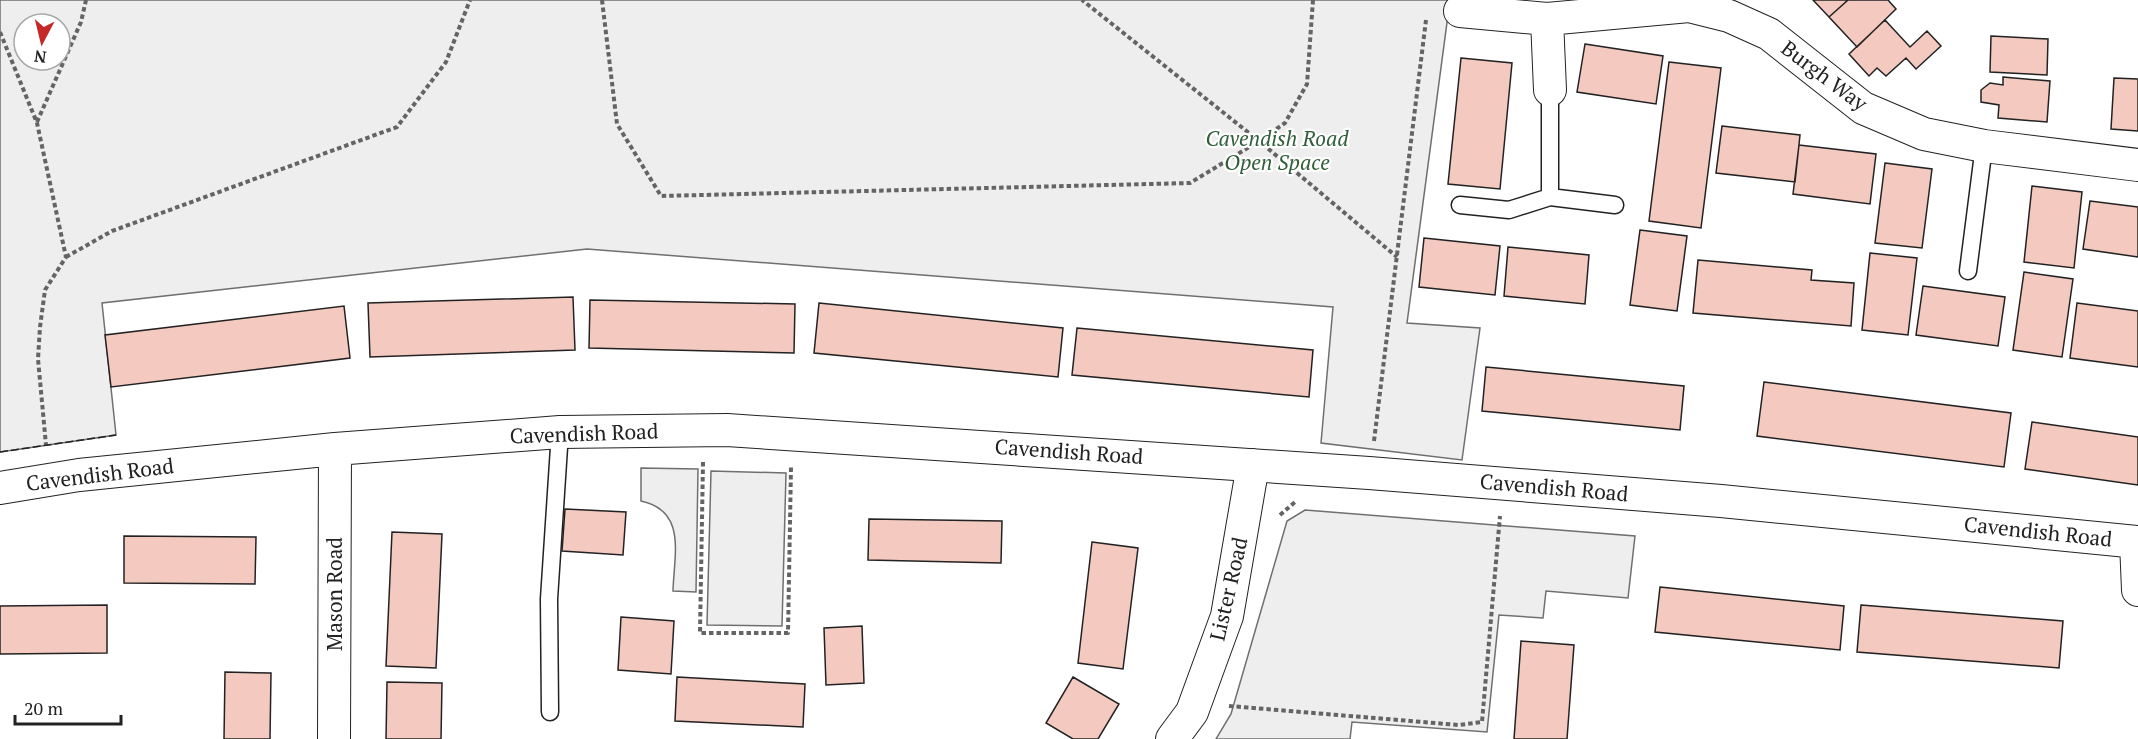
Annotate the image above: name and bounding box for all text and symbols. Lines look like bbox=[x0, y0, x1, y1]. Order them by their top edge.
north arrow bbox=[12, 12, 72, 72]
street label: Burgh Way bbox=[1776, 34, 1874, 117]
text: N bbox=[33, 45, 48, 69]
park label: Cavendish Road Open Space bbox=[1206, 124, 1349, 176]
street label: Cavendish Road bbox=[509, 416, 659, 450]
street label: Cavendish Road bbox=[994, 432, 1145, 470]
street label: Cavendish Road bbox=[24, 451, 176, 497]
street label: Cavendish Road bbox=[1479, 467, 1630, 507]
street label: Cavendish Road bbox=[1963, 509, 2114, 553]
street label: Lister Road bbox=[1203, 534, 1254, 643]
street label: Mason Road bbox=[320, 537, 348, 651]
scale bar bbox=[15, 688, 122, 726]
text: 20 m bbox=[24, 696, 64, 720]

